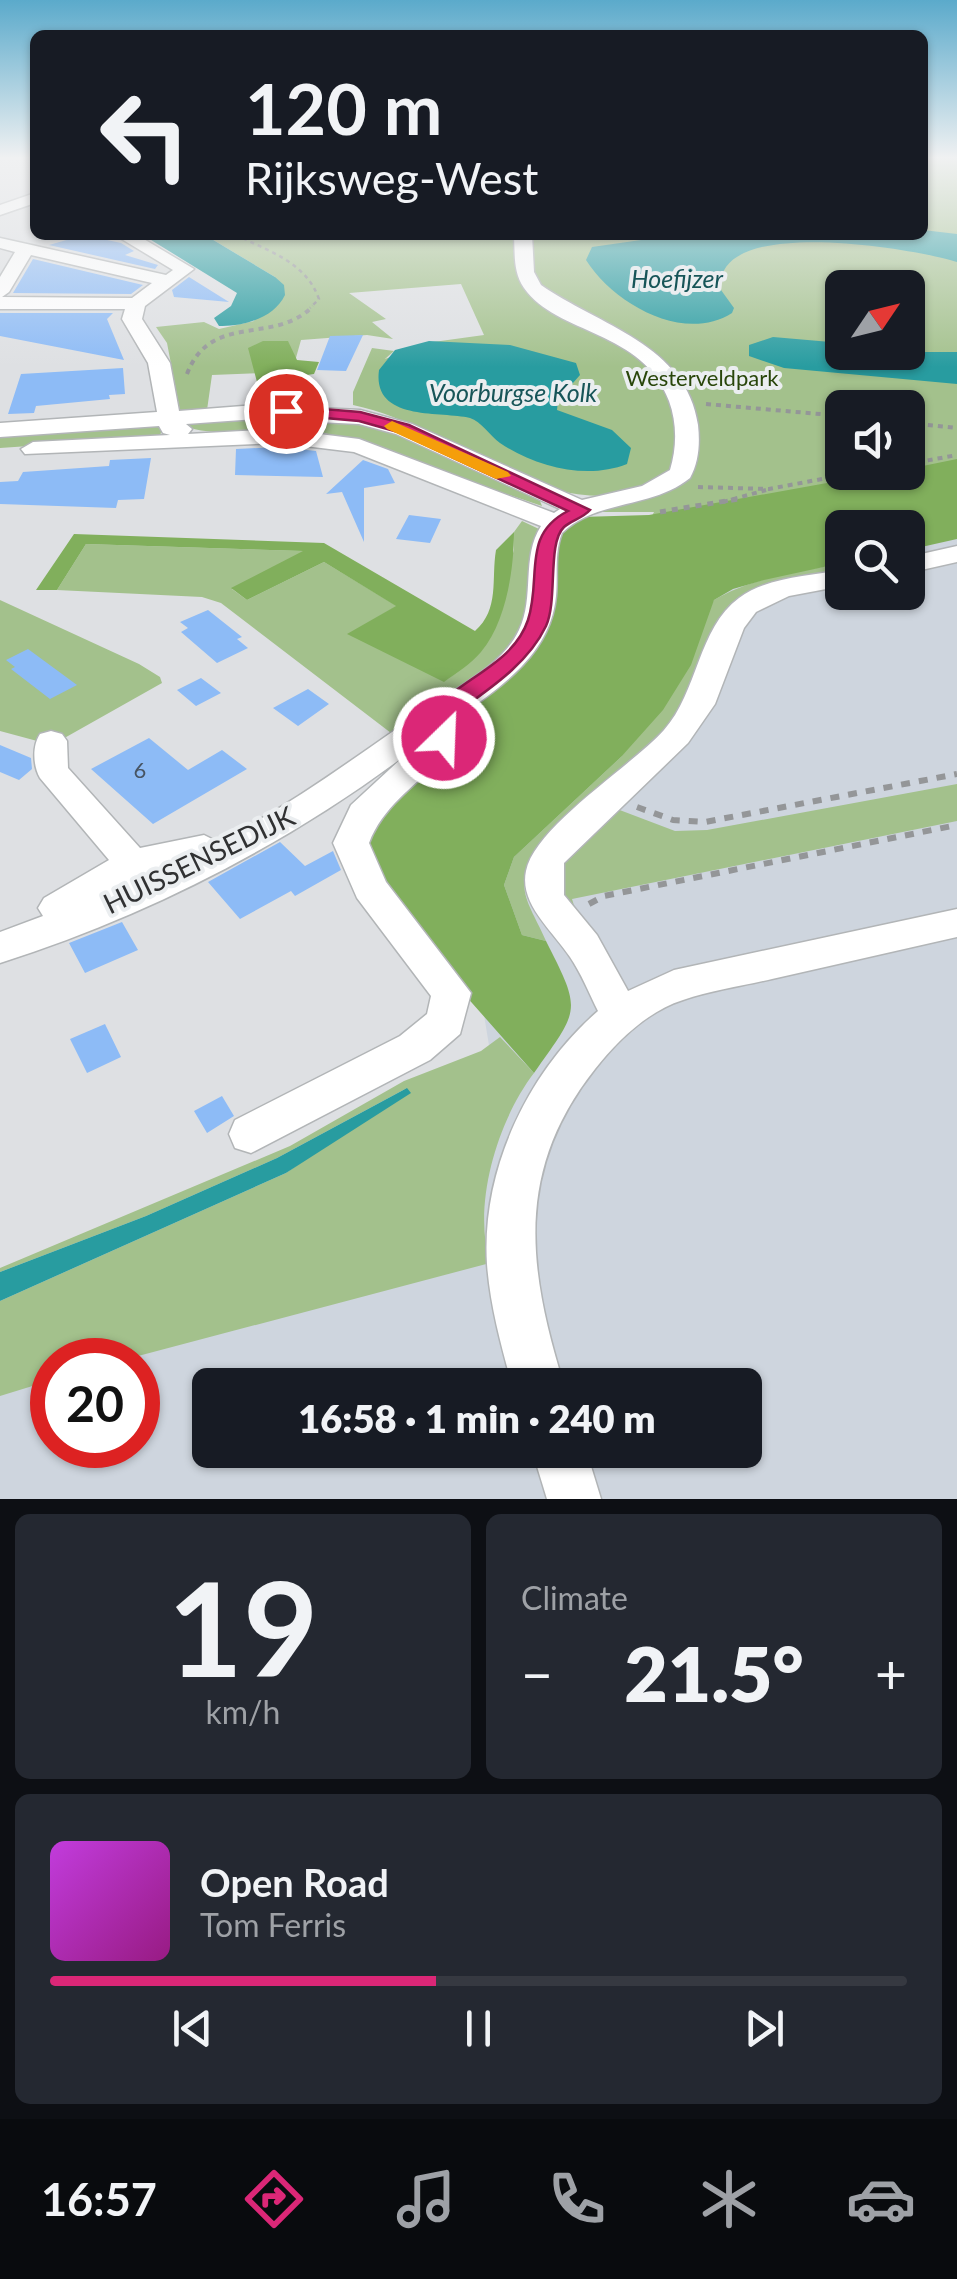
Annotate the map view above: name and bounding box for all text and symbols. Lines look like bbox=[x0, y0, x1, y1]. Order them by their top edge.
text: 120 m bbox=[245, 66, 442, 150]
icon: left bbox=[80, 70, 210, 200]
text: Rijksweg-West bbox=[245, 151, 538, 205]
water label: Hoefijzer bbox=[631, 263, 724, 293]
north arrow bbox=[825, 270, 925, 370]
map controls bbox=[825, 270, 925, 610]
park label: Westerveldpark bbox=[626, 364, 779, 391]
pin bbox=[244, 369, 329, 454]
water label: Voorburgse Kolk bbox=[429, 377, 598, 407]
icon: arrive bbox=[259, 384, 314, 439]
button: sound bbox=[825, 390, 925, 490]
button: search bbox=[825, 510, 925, 610]
position arrow bbox=[392, 686, 496, 790]
house number: 6 bbox=[134, 756, 146, 783]
street label: HUISSENSEDIJK bbox=[97, 798, 300, 920]
speed limit sign: 20 bbox=[30, 1338, 160, 1468]
text: 16:58 · 1 min · 240 m bbox=[298, 1395, 656, 1441]
text: 19 bbox=[168, 1549, 318, 1705]
text: Climate bbox=[521, 1578, 628, 1617]
text: 21.5° bbox=[624, 1628, 804, 1718]
text: − bbox=[521, 1640, 553, 1706]
text: + bbox=[875, 1640, 907, 1706]
text: km/h bbox=[206, 1692, 280, 1731]
text: Open Road bbox=[200, 1859, 389, 1905]
text: Tom Ferris bbox=[200, 1905, 346, 1944]
icon: previous bbox=[165, 2001, 220, 2056]
icon: pause bbox=[451, 2001, 506, 2056]
icon: next bbox=[737, 2001, 792, 2056]
icon: directions bbox=[239, 2164, 309, 2234]
icon: music bbox=[391, 2164, 461, 2234]
icon: phone bbox=[542, 2164, 612, 2234]
icon: climate bbox=[694, 2164, 764, 2234]
icon: car bbox=[846, 2164, 916, 2234]
text: 16:57 bbox=[41, 2172, 157, 2226]

